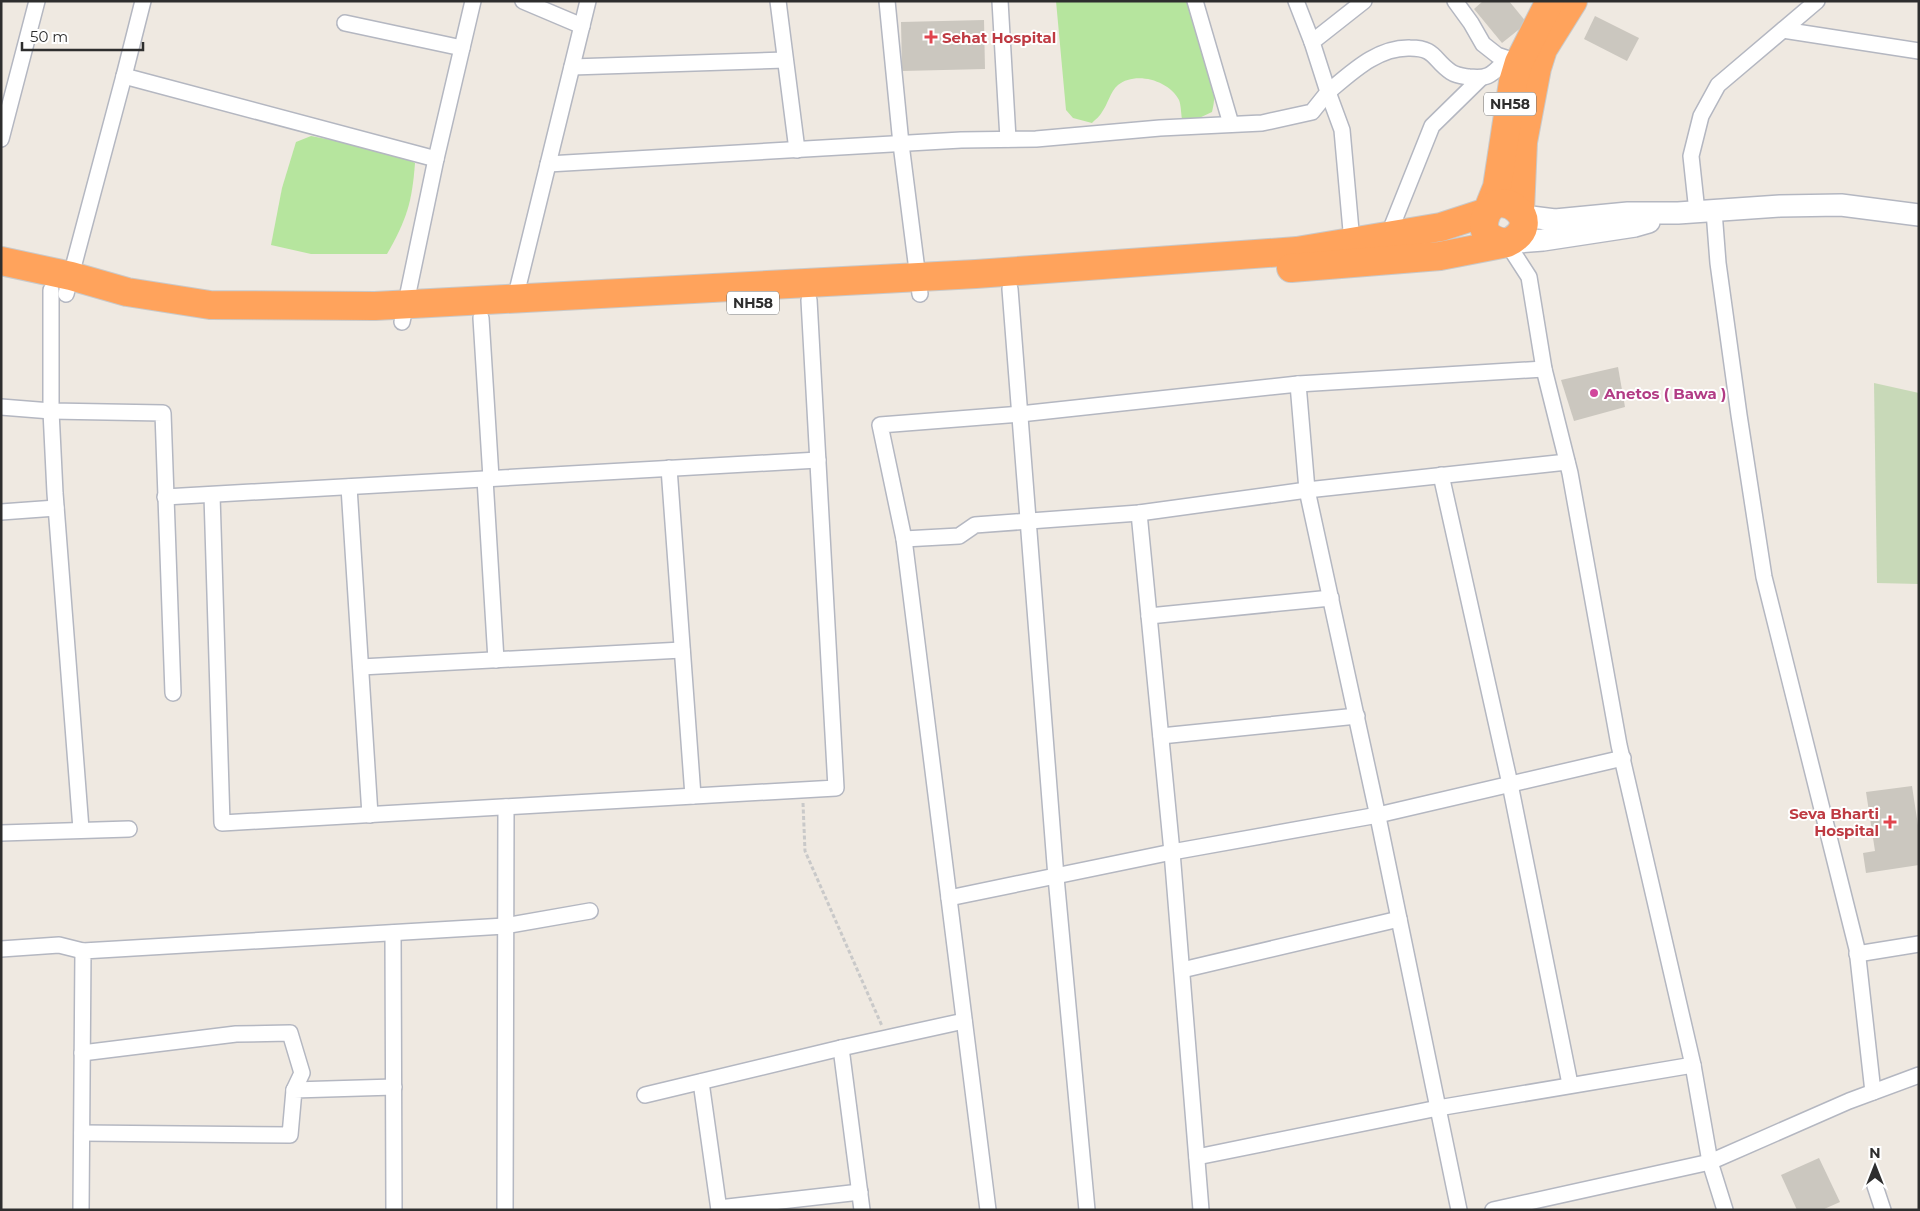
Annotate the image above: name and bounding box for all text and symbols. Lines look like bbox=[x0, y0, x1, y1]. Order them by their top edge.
scale bar bbox=[22, 20, 144, 52]
text: 50 m bbox=[30, 27, 68, 46]
place label: Sehat Hospital bbox=[942, 28, 1056, 47]
marker: Sehat Hospital bbox=[924, 30, 938, 44]
road number: NH58 bbox=[1484, 92, 1536, 116]
road number: NH58 bbox=[727, 292, 779, 314]
place label: Anetos ( Bawa ) bbox=[1603, 384, 1726, 403]
marker: Anetos ( Bawa ) bbox=[1588, 387, 1600, 399]
place label: Seva Bharti Hospital bbox=[1789, 804, 1879, 840]
marker: Seva Bharti Hospital bbox=[1883, 815, 1897, 829]
north arrow bbox=[1850, 1141, 1900, 1191]
text: N bbox=[1869, 1144, 1881, 1162]

